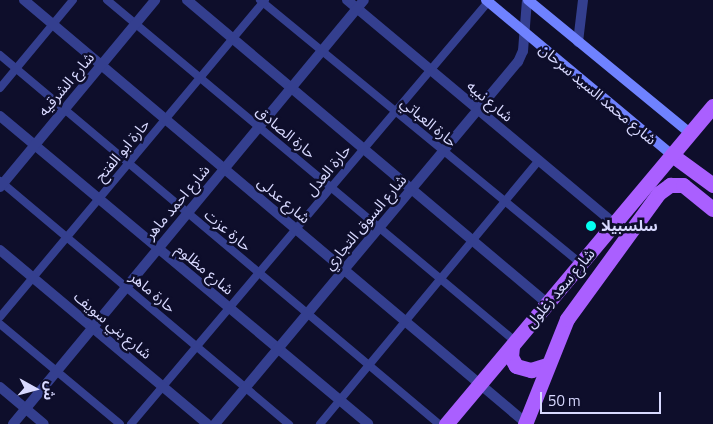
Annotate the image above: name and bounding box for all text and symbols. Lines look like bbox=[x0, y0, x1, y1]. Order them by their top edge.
street label: شارع محمد السيد سرحان bbox=[536, 40, 660, 148]
street label: شارع الشرقيه bbox=[34, 48, 98, 120]
street label: شارع نبيه bbox=[463, 77, 517, 125]
street label: حارة العباتي bbox=[397, 93, 461, 151]
street label: حارة الصادق bbox=[253, 102, 319, 162]
street label: حارة ابو الفتح bbox=[91, 115, 153, 185]
street label: حارة العدل bbox=[301, 141, 355, 199]
street label: شارع احمد ماهر bbox=[141, 161, 213, 243]
street label: شارع السوق التجاري bbox=[320, 171, 410, 273]
street label: شارع عدلى bbox=[254, 173, 314, 227]
street label: حارة عزت bbox=[201, 205, 255, 255]
place label: سلسبيلا bbox=[601, 217, 658, 235]
marker: سلسبيلا bbox=[585, 220, 597, 232]
street label: شارع مظلوم bbox=[172, 240, 238, 298]
street label: شارع سعد زغلول bbox=[522, 245, 598, 331]
street label: حارة ماهر bbox=[126, 268, 180, 316]
street label: شارع بني سويف bbox=[71, 287, 155, 363]
north arrow bbox=[10, 364, 60, 414]
text: ش bbox=[39, 380, 62, 402]
scale bar bbox=[543, 382, 664, 414]
text: 50 m bbox=[548, 389, 581, 412]

